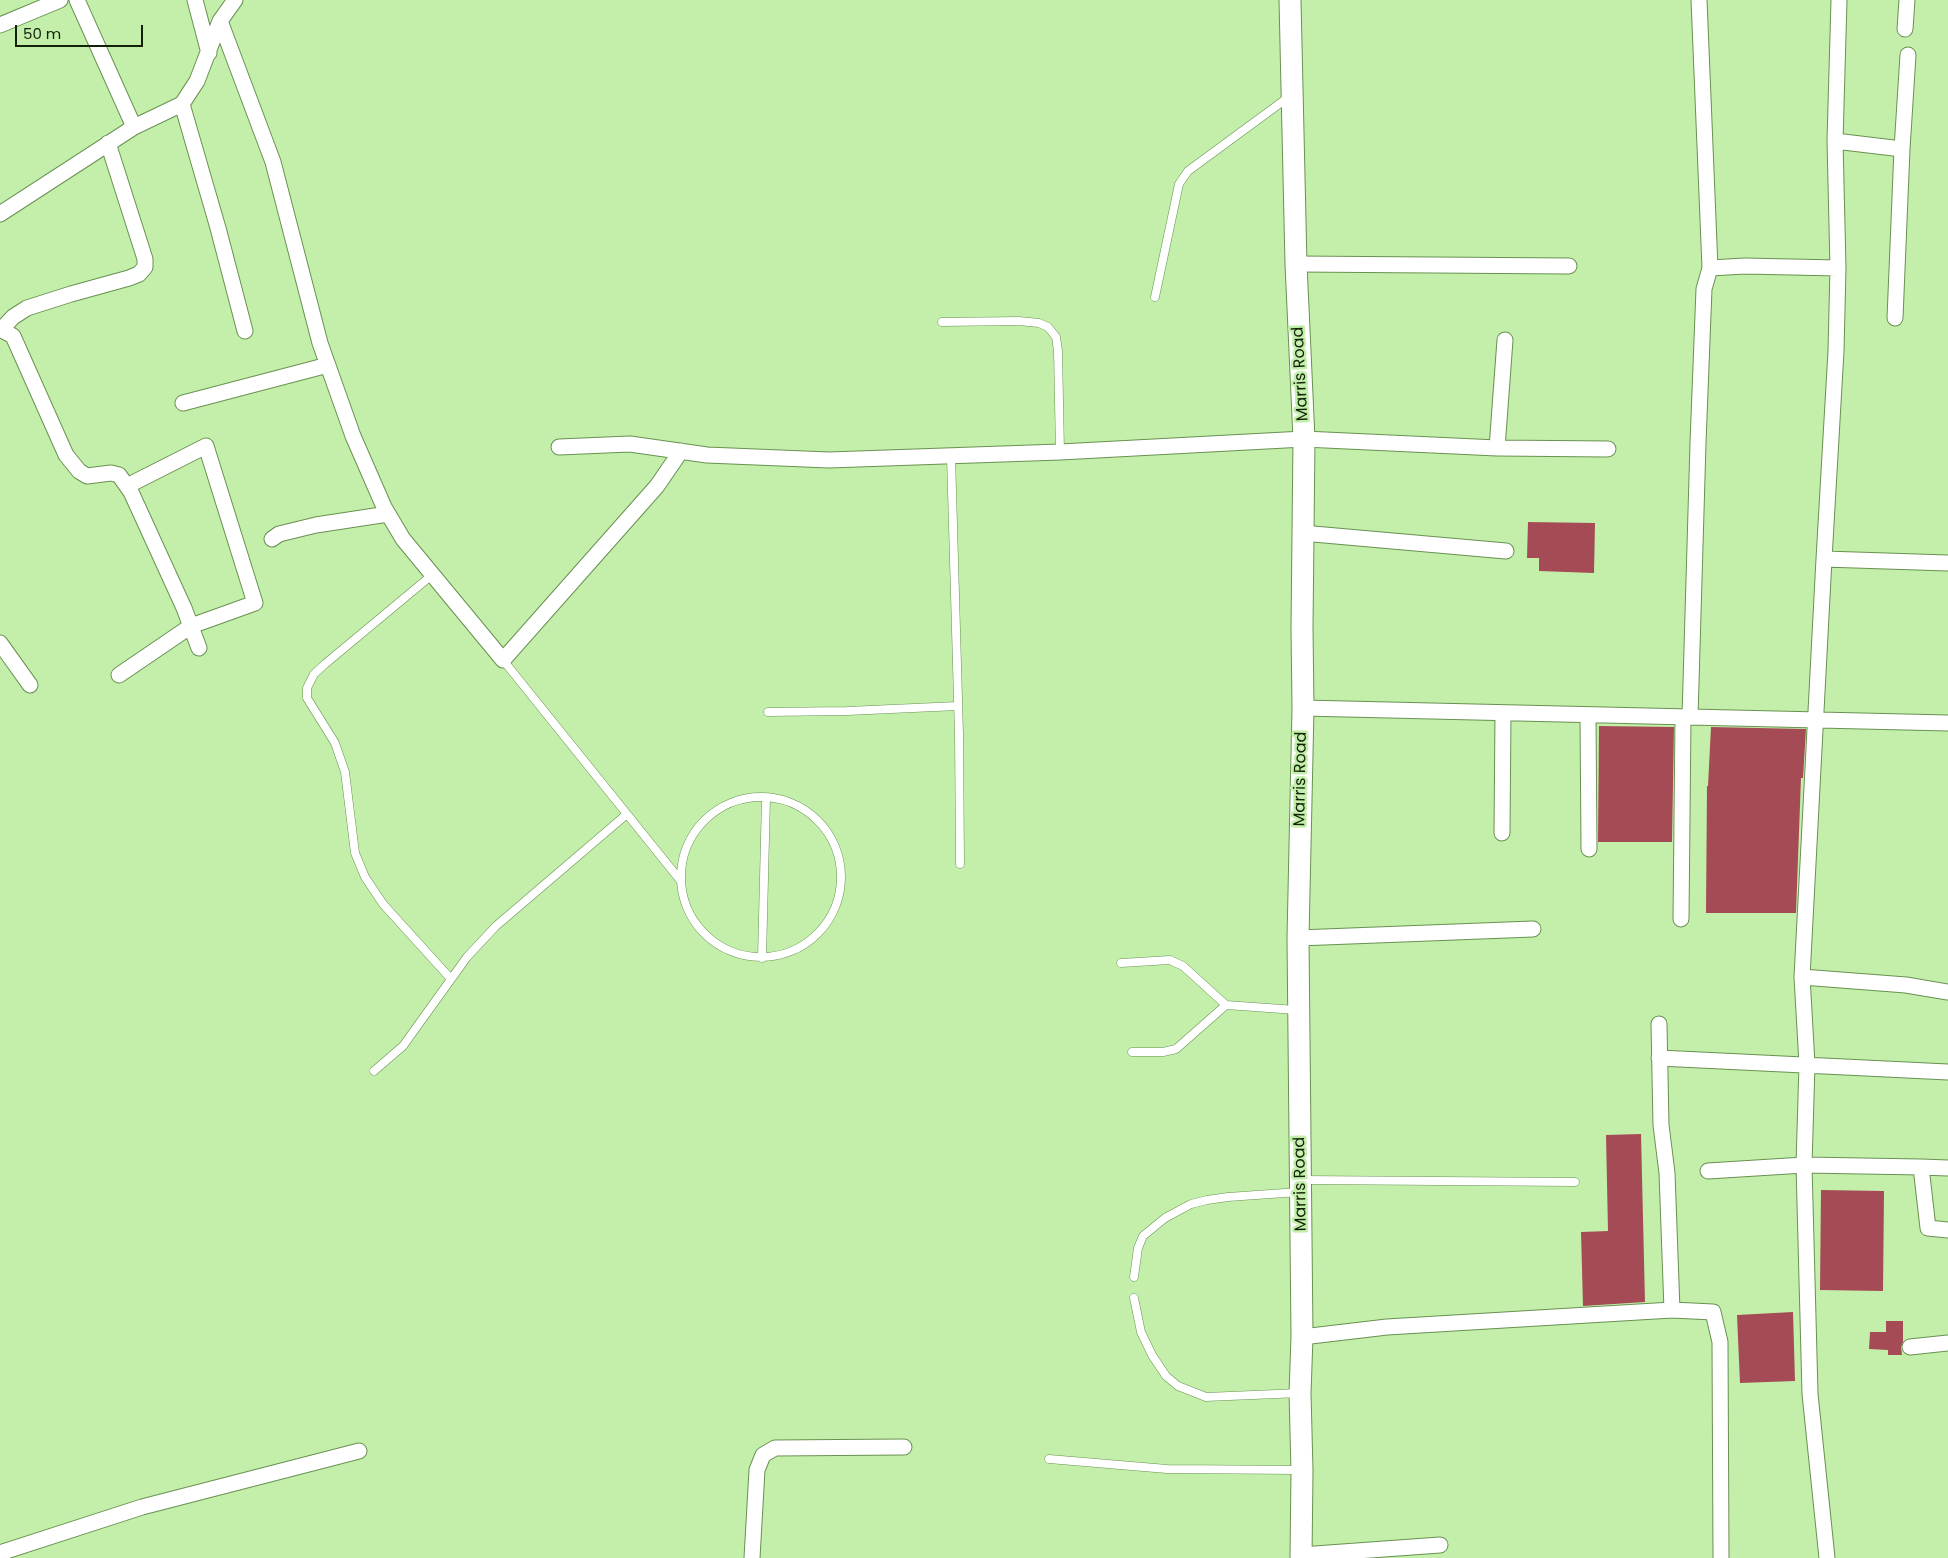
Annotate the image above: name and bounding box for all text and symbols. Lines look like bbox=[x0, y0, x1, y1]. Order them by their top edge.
scale bar bbox=[18, 15, 145, 47]
text: 50 m bbox=[23, 23, 61, 44]
street label: Marris Road bbox=[1289, 326, 1313, 422]
street label: Marris Road bbox=[1291, 731, 1311, 827]
street label: Marris Road bbox=[1291, 1136, 1311, 1232]

